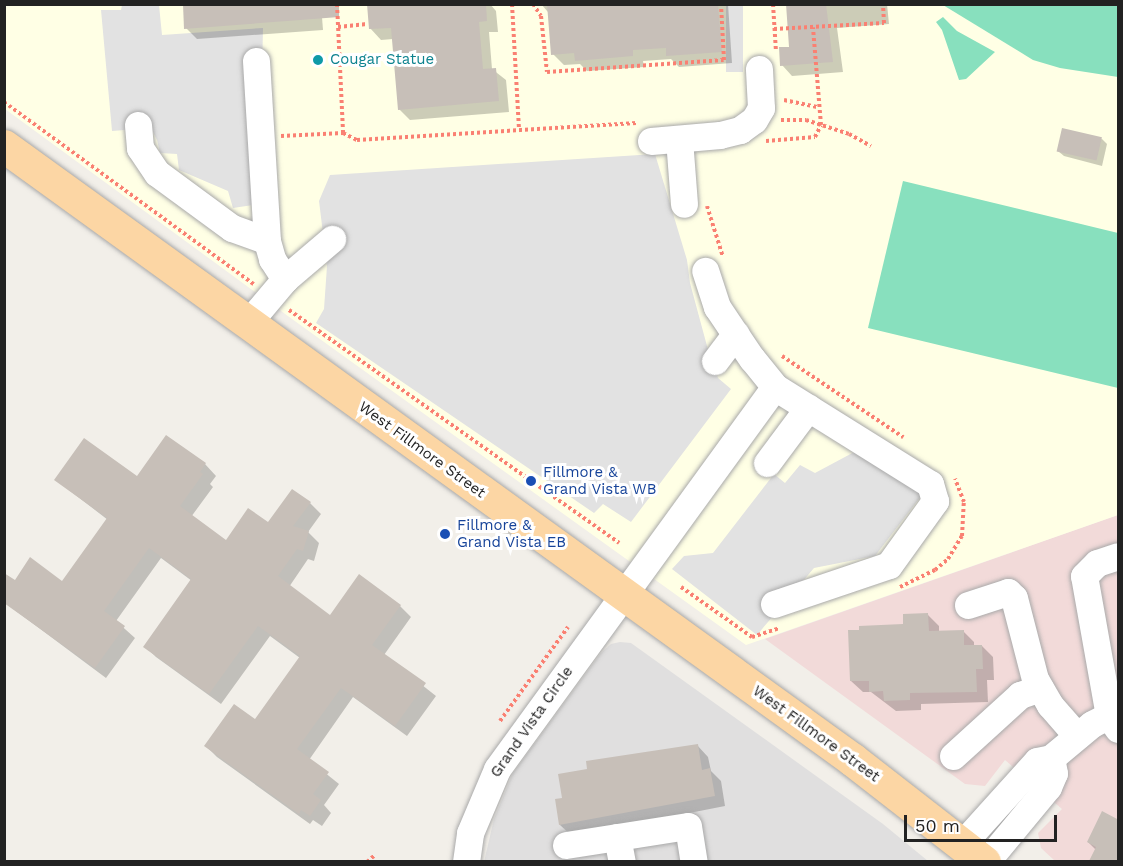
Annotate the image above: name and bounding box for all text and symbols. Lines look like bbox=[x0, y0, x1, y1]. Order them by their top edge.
place label: Cougar Statue bbox=[330, 51, 435, 69]
marker: Cougar Statue bbox=[311, 53, 325, 67]
street label: West Fillmore Street bbox=[355, 398, 489, 502]
place label: Fillmore & Grand Vista WB bbox=[543, 463, 658, 498]
marker: Fillmore & Grand Vista WB bbox=[524, 474, 538, 488]
place label: Fillmore & Grand Vista EB bbox=[457, 516, 567, 551]
marker: Fillmore & Grand Vista EB bbox=[438, 527, 452, 541]
street label: Grand Vista Circle bbox=[487, 663, 577, 781]
street label: West Fillmore Street bbox=[749, 682, 883, 786]
scale bar bbox=[907, 803, 1060, 841]
text: 50 m bbox=[915, 815, 960, 836]

